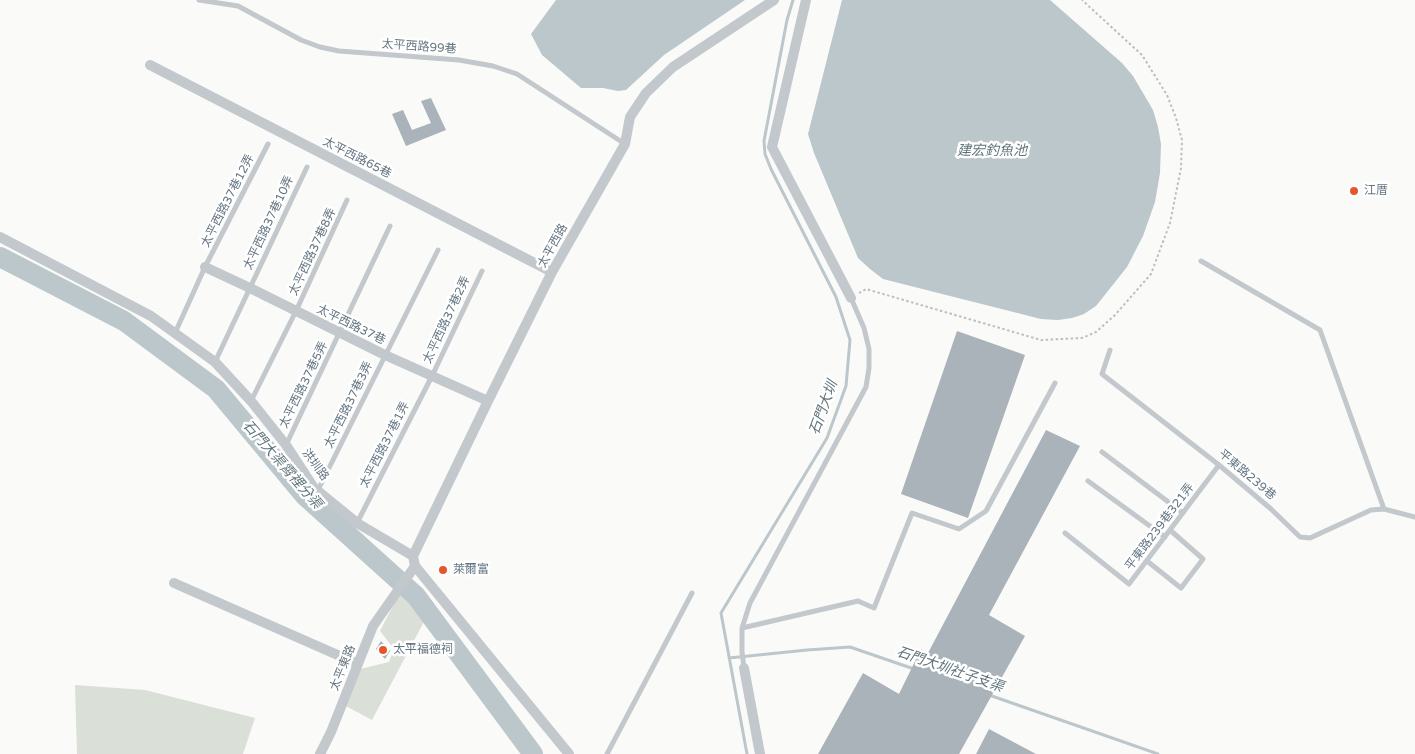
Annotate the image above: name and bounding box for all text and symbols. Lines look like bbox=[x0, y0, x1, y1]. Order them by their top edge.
street label: 太平西路99巷 bbox=[381, 37, 457, 57]
street label: 太平西路65巷 bbox=[320, 135, 394, 181]
water label: 建宏釣魚池 bbox=[957, 143, 1027, 159]
street label: 太平西路37巷12弄 bbox=[198, 152, 258, 250]
street label: 太平西路37巷10弄 bbox=[241, 174, 297, 272]
place label: 江厝 bbox=[1364, 184, 1388, 198]
marker: 江厝 bbox=[1348, 185, 1360, 197]
street label: 太平西路37巷8弄 bbox=[286, 206, 340, 298]
street label: 太平西路 bbox=[535, 222, 571, 270]
street label: 太平西路37巷2弄 bbox=[420, 274, 474, 366]
street label: 太平西路37巷 bbox=[314, 302, 388, 348]
street label: 太平西路37巷5弄 bbox=[277, 339, 331, 431]
street label: 太平西路37巷3弄 bbox=[322, 359, 376, 451]
water label: 石門大圳 bbox=[807, 379, 841, 437]
street label: 太平西路37巷1弄 bbox=[357, 400, 413, 490]
water label: 石門大渠霄裡分渠 bbox=[239, 417, 325, 513]
street label: 洪圳路 bbox=[298, 446, 332, 484]
street label: 平東路239巷 bbox=[1215, 447, 1279, 503]
street label: 平東路239巷321弄 bbox=[1123, 481, 1197, 573]
place label: 萊爾富 bbox=[453, 563, 489, 577]
marker: 萊爾富 bbox=[437, 564, 449, 576]
street label: 太平東路 bbox=[327, 643, 359, 693]
place label: 太平福德祠 bbox=[393, 643, 453, 657]
marker: 太平福德祠 bbox=[377, 644, 389, 656]
water label: 石門大圳社子支渠 bbox=[894, 644, 1006, 696]

